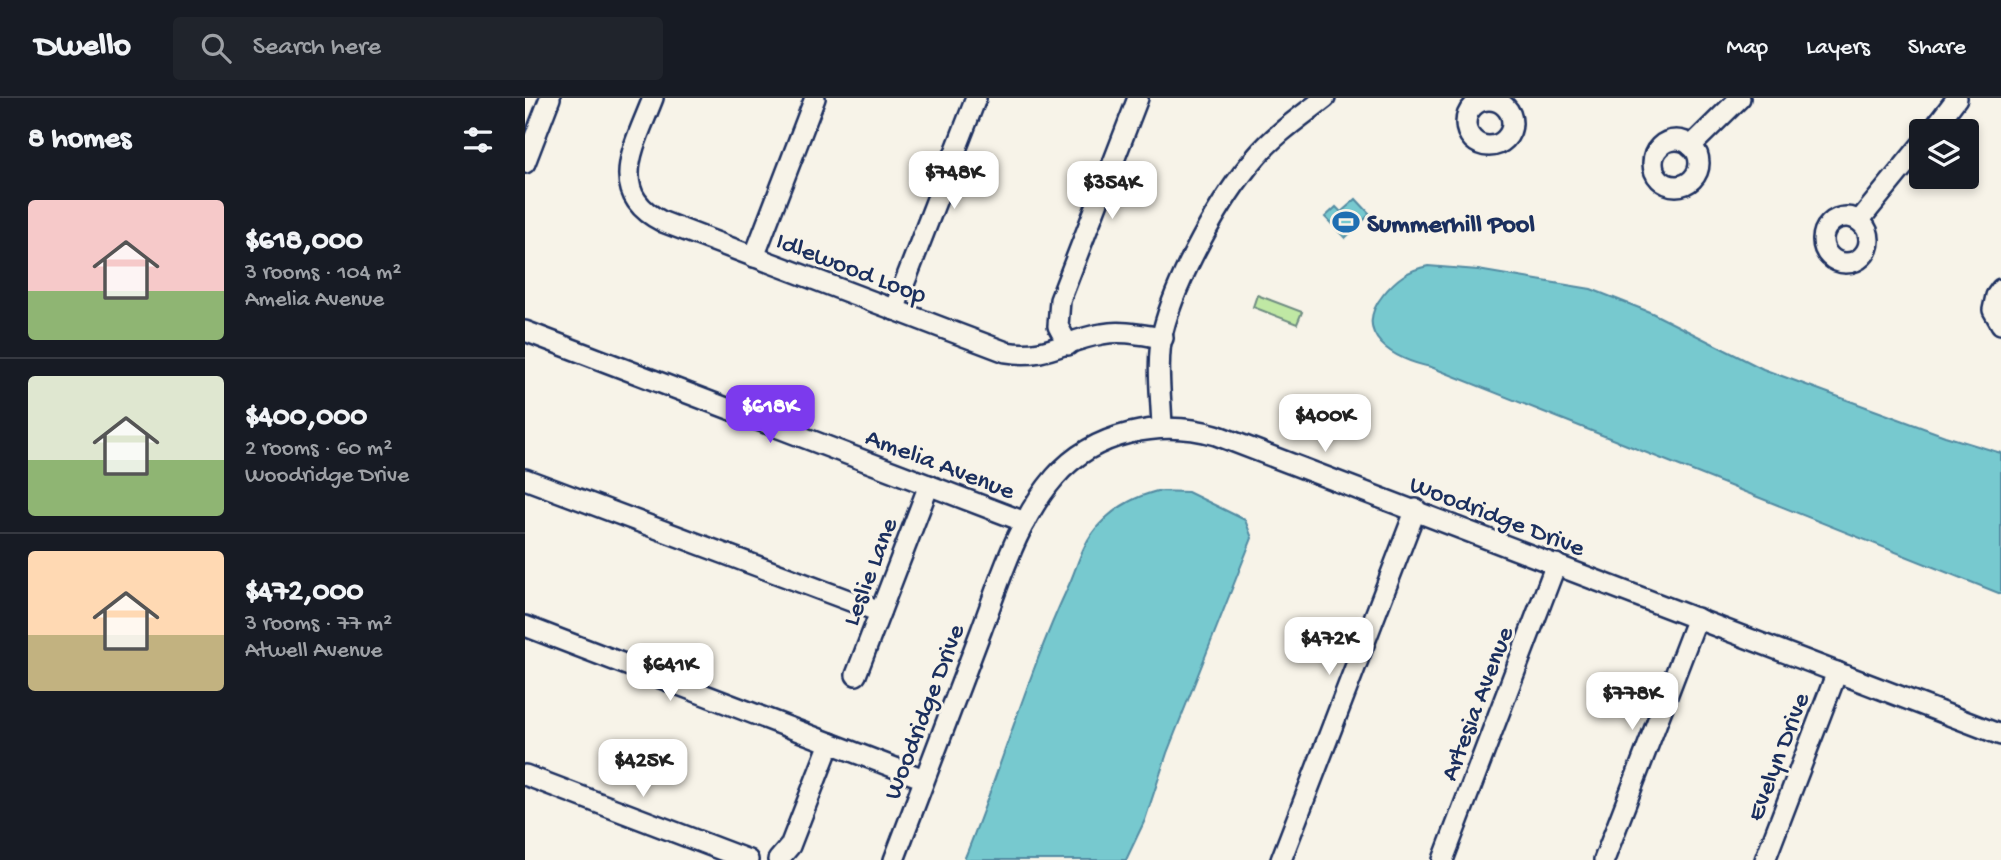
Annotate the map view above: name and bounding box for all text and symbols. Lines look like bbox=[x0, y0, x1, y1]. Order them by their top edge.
search box bbox=[173, 17, 663, 80]
text: Dwello bbox=[35, 29, 131, 67]
icon: search bbox=[197, 29, 235, 67]
text: Search here bbox=[253, 33, 381, 64]
text: Map bbox=[1726, 34, 1768, 63]
text: Layers bbox=[1806, 34, 1870, 63]
text: Share bbox=[1908, 34, 1966, 63]
map controls bbox=[1909, 119, 1979, 189]
button: layers bbox=[1909, 119, 1979, 189]
icon: filters bbox=[459, 121, 497, 159]
text: 8 homes bbox=[28, 123, 131, 158]
pin: $748K bbox=[905, 152, 1003, 211]
text: $748K bbox=[925, 160, 983, 187]
pin: $354K bbox=[1063, 162, 1161, 221]
text: $354K bbox=[1083, 170, 1141, 197]
sports icon: Summerhill Pool bbox=[1331, 207, 1361, 237]
place label: Summerhill Pool bbox=[1367, 211, 1535, 242]
text: $618,000 bbox=[245, 225, 363, 260]
street label: Idlewood Loop bbox=[771, 227, 930, 313]
icon: home bbox=[84, 228, 168, 312]
text: 3 rooms · 104 m² bbox=[245, 260, 401, 287]
text: Amelia Avenue bbox=[245, 287, 384, 314]
pin: $618K bbox=[721, 386, 819, 445]
text: $618K bbox=[742, 394, 798, 421]
pin: $400K bbox=[1276, 394, 1374, 454]
text: $400,000 bbox=[245, 401, 367, 436]
text: $400K bbox=[1295, 403, 1355, 430]
icon: home bbox=[84, 404, 168, 488]
street label: Amelia Avenue bbox=[860, 424, 1019, 509]
text: 2 rooms · 60 m² bbox=[245, 436, 392, 463]
text: Woodridge Drive bbox=[245, 463, 409, 490]
street label: Woodridge Drive bbox=[1404, 471, 1589, 566]
street label: Leslie Lane bbox=[837, 514, 907, 631]
text: $472,000 bbox=[245, 576, 364, 611]
icon: home bbox=[84, 579, 168, 663]
text: 3 rooms · 77 m² bbox=[245, 611, 392, 638]
pin: $472K bbox=[1280, 618, 1378, 677]
street label: Woodridge Drive bbox=[879, 620, 974, 805]
street label: Artesia Avenue bbox=[1436, 623, 1523, 786]
text: $472K bbox=[1300, 626, 1358, 653]
text: Atwell Avenue bbox=[245, 638, 382, 665]
pin: $641K bbox=[621, 644, 719, 703]
text: $641K bbox=[643, 652, 697, 679]
pin: $778K bbox=[1583, 672, 1681, 732]
text: $778K bbox=[1602, 681, 1662, 708]
street label: Evelyn Drive bbox=[1742, 689, 1819, 826]
pin: $425K bbox=[594, 740, 692, 799]
text: $425K bbox=[614, 748, 672, 775]

